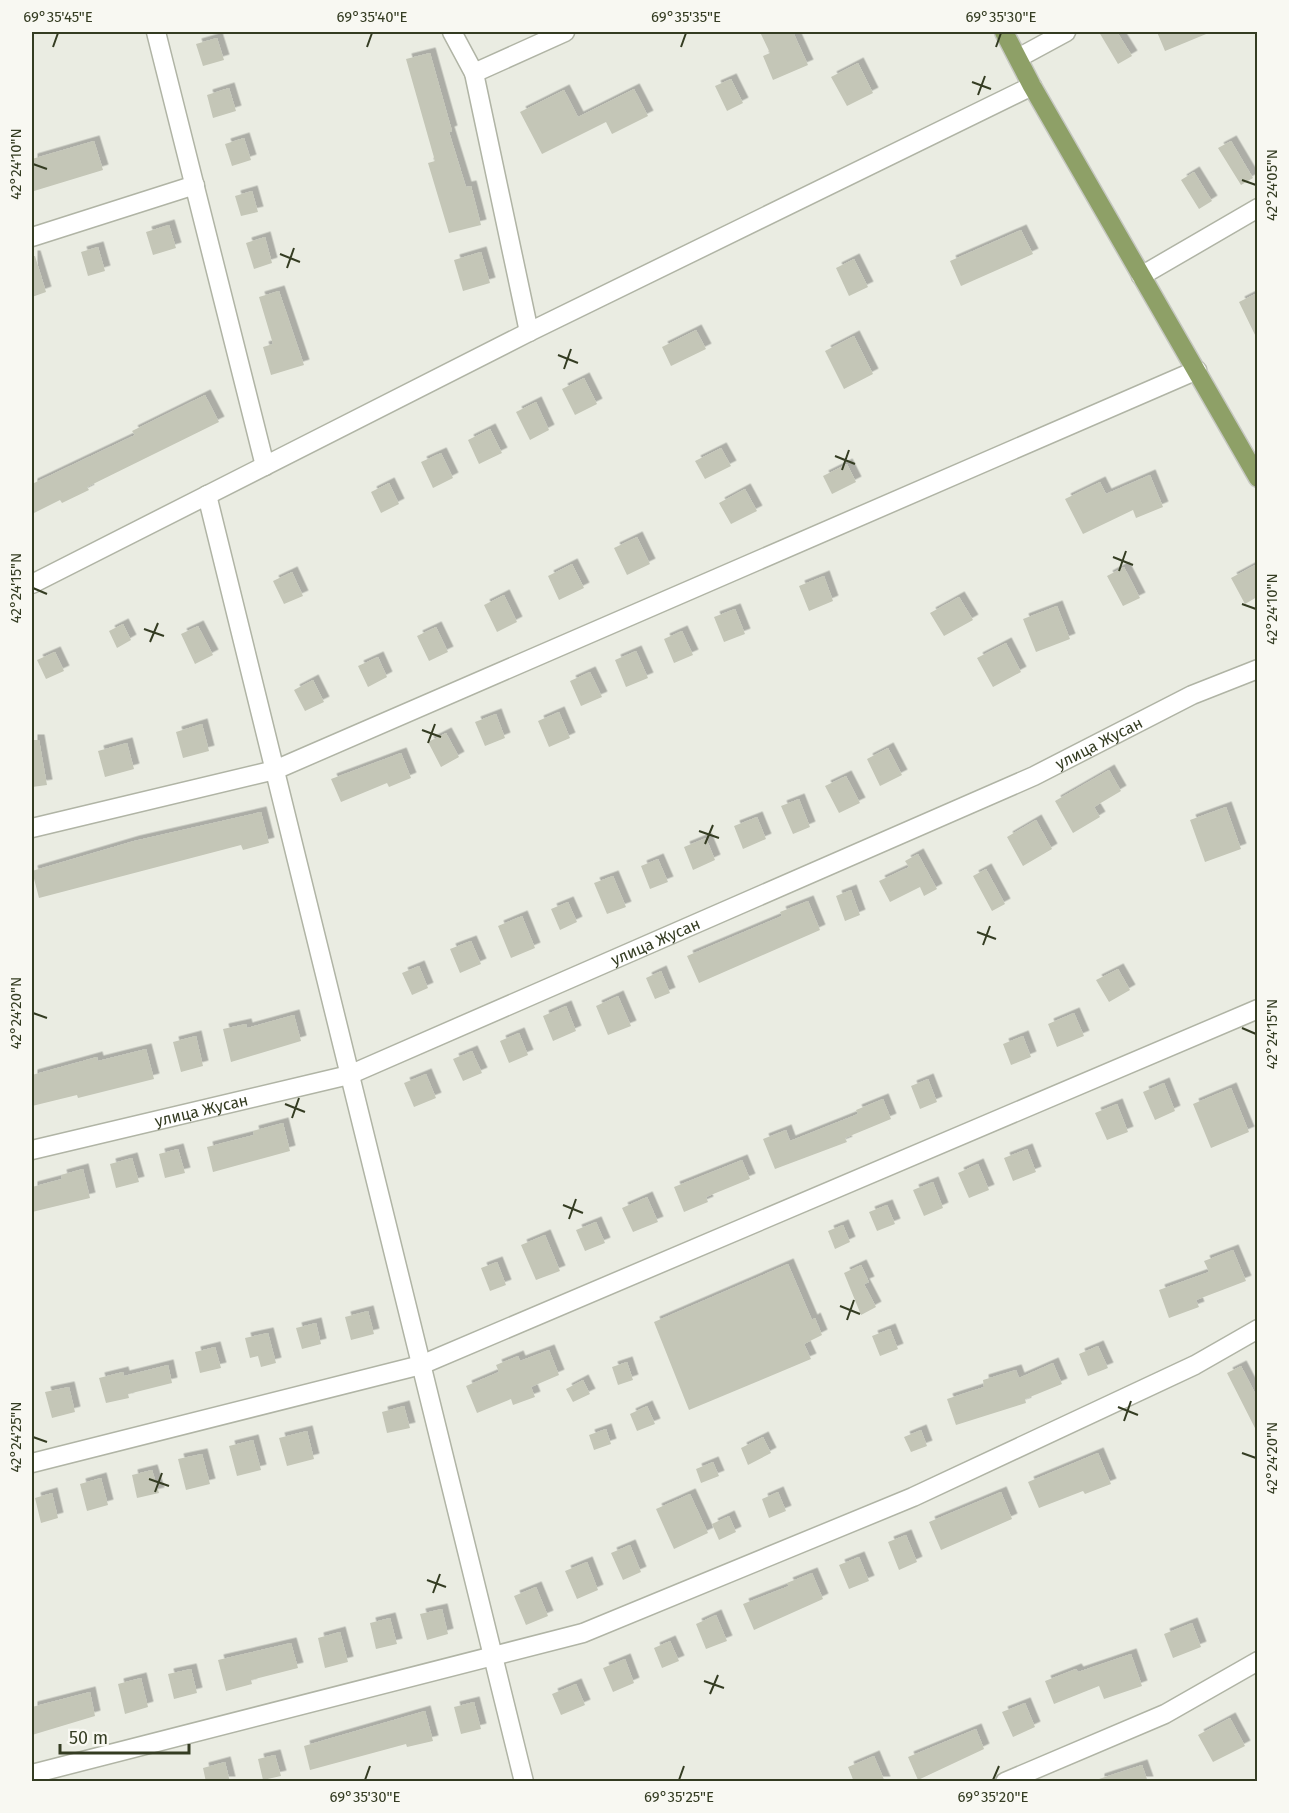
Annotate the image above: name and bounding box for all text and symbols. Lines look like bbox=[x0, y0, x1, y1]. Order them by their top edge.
text: 69°35'45"E bbox=[23, 8, 93, 26]
text: 69°35'40"E bbox=[337, 8, 407, 26]
text: 69°35'35"E bbox=[651, 8, 721, 26]
text: 69°35'30"E bbox=[965, 8, 1037, 26]
text: 42°24'10"N bbox=[7, 128, 25, 200]
text: 42°24'05"N bbox=[1263, 149, 1281, 221]
text: 42°24'15"N bbox=[7, 553, 25, 623]
text: 42°24'10"N bbox=[1263, 573, 1281, 645]
street label: улица Жусан bbox=[1052, 713, 1146, 773]
street label: улица Жусан bbox=[608, 913, 703, 969]
text: 42°24'20"N bbox=[7, 977, 25, 1049]
text: 42°24'15"N bbox=[1263, 999, 1281, 1069]
street label: улица Жусан bbox=[153, 1090, 250, 1130]
text: 42°24'25"N bbox=[7, 1401, 25, 1473]
text: 42°24'20"N bbox=[1263, 1422, 1281, 1494]
scale bar bbox=[60, 1717, 189, 1755]
text: 50 m bbox=[69, 1727, 108, 1749]
text: 69°35'30"E bbox=[329, 1788, 401, 1806]
text: 69°35'25"E bbox=[644, 1788, 714, 1806]
text: 69°35'20"E bbox=[958, 1788, 1028, 1806]

